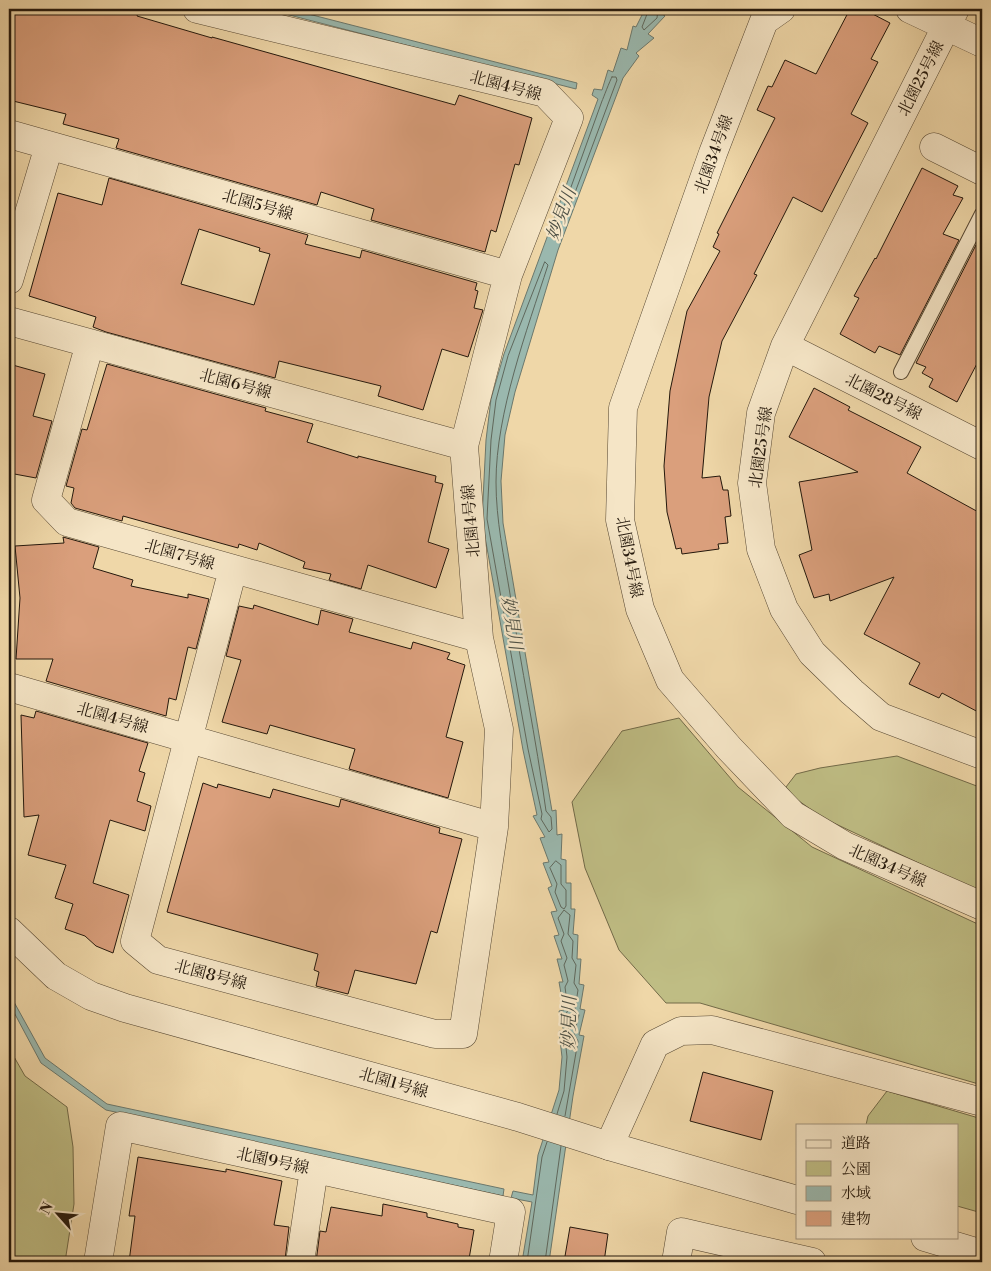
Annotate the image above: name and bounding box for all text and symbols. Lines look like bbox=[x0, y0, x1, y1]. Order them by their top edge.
street label: 北園25号線 bbox=[893, 37, 948, 119]
street label: 北園4号線 bbox=[468, 67, 544, 105]
street label: 北園34号線 bbox=[690, 112, 737, 197]
water label: 妙見川 bbox=[541, 183, 582, 243]
street label: 北園5号線 bbox=[220, 185, 295, 225]
street label: 北園6号線 bbox=[198, 365, 274, 403]
street label: 北園28号線 bbox=[842, 369, 925, 425]
street label: 北園25号線 bbox=[745, 405, 777, 489]
street label: 北園4号線 bbox=[458, 483, 484, 558]
street label: 北園34号線 bbox=[611, 515, 647, 600]
street label: 北園7号線 bbox=[142, 535, 217, 575]
water label: 妙見川 bbox=[496, 595, 527, 654]
street label: 北園4号線 bbox=[75, 698, 151, 738]
street label: 北園34号線 bbox=[846, 840, 929, 892]
street label: 北園8号線 bbox=[173, 956, 249, 994]
water label: 妙見川 bbox=[558, 994, 582, 1050]
street label: 北園1号線 bbox=[357, 1064, 431, 1102]
legend bbox=[796, 1124, 958, 1238]
text: 道路 bbox=[841, 1134, 871, 1153]
street label: 北園9号線 bbox=[235, 1144, 311, 1178]
text: 公園 bbox=[841, 1160, 871, 1179]
text: 水域 bbox=[841, 1184, 871, 1203]
north arrow bbox=[32, 1188, 82, 1238]
text: N bbox=[37, 1200, 58, 1218]
text: 建物 bbox=[841, 1210, 871, 1229]

